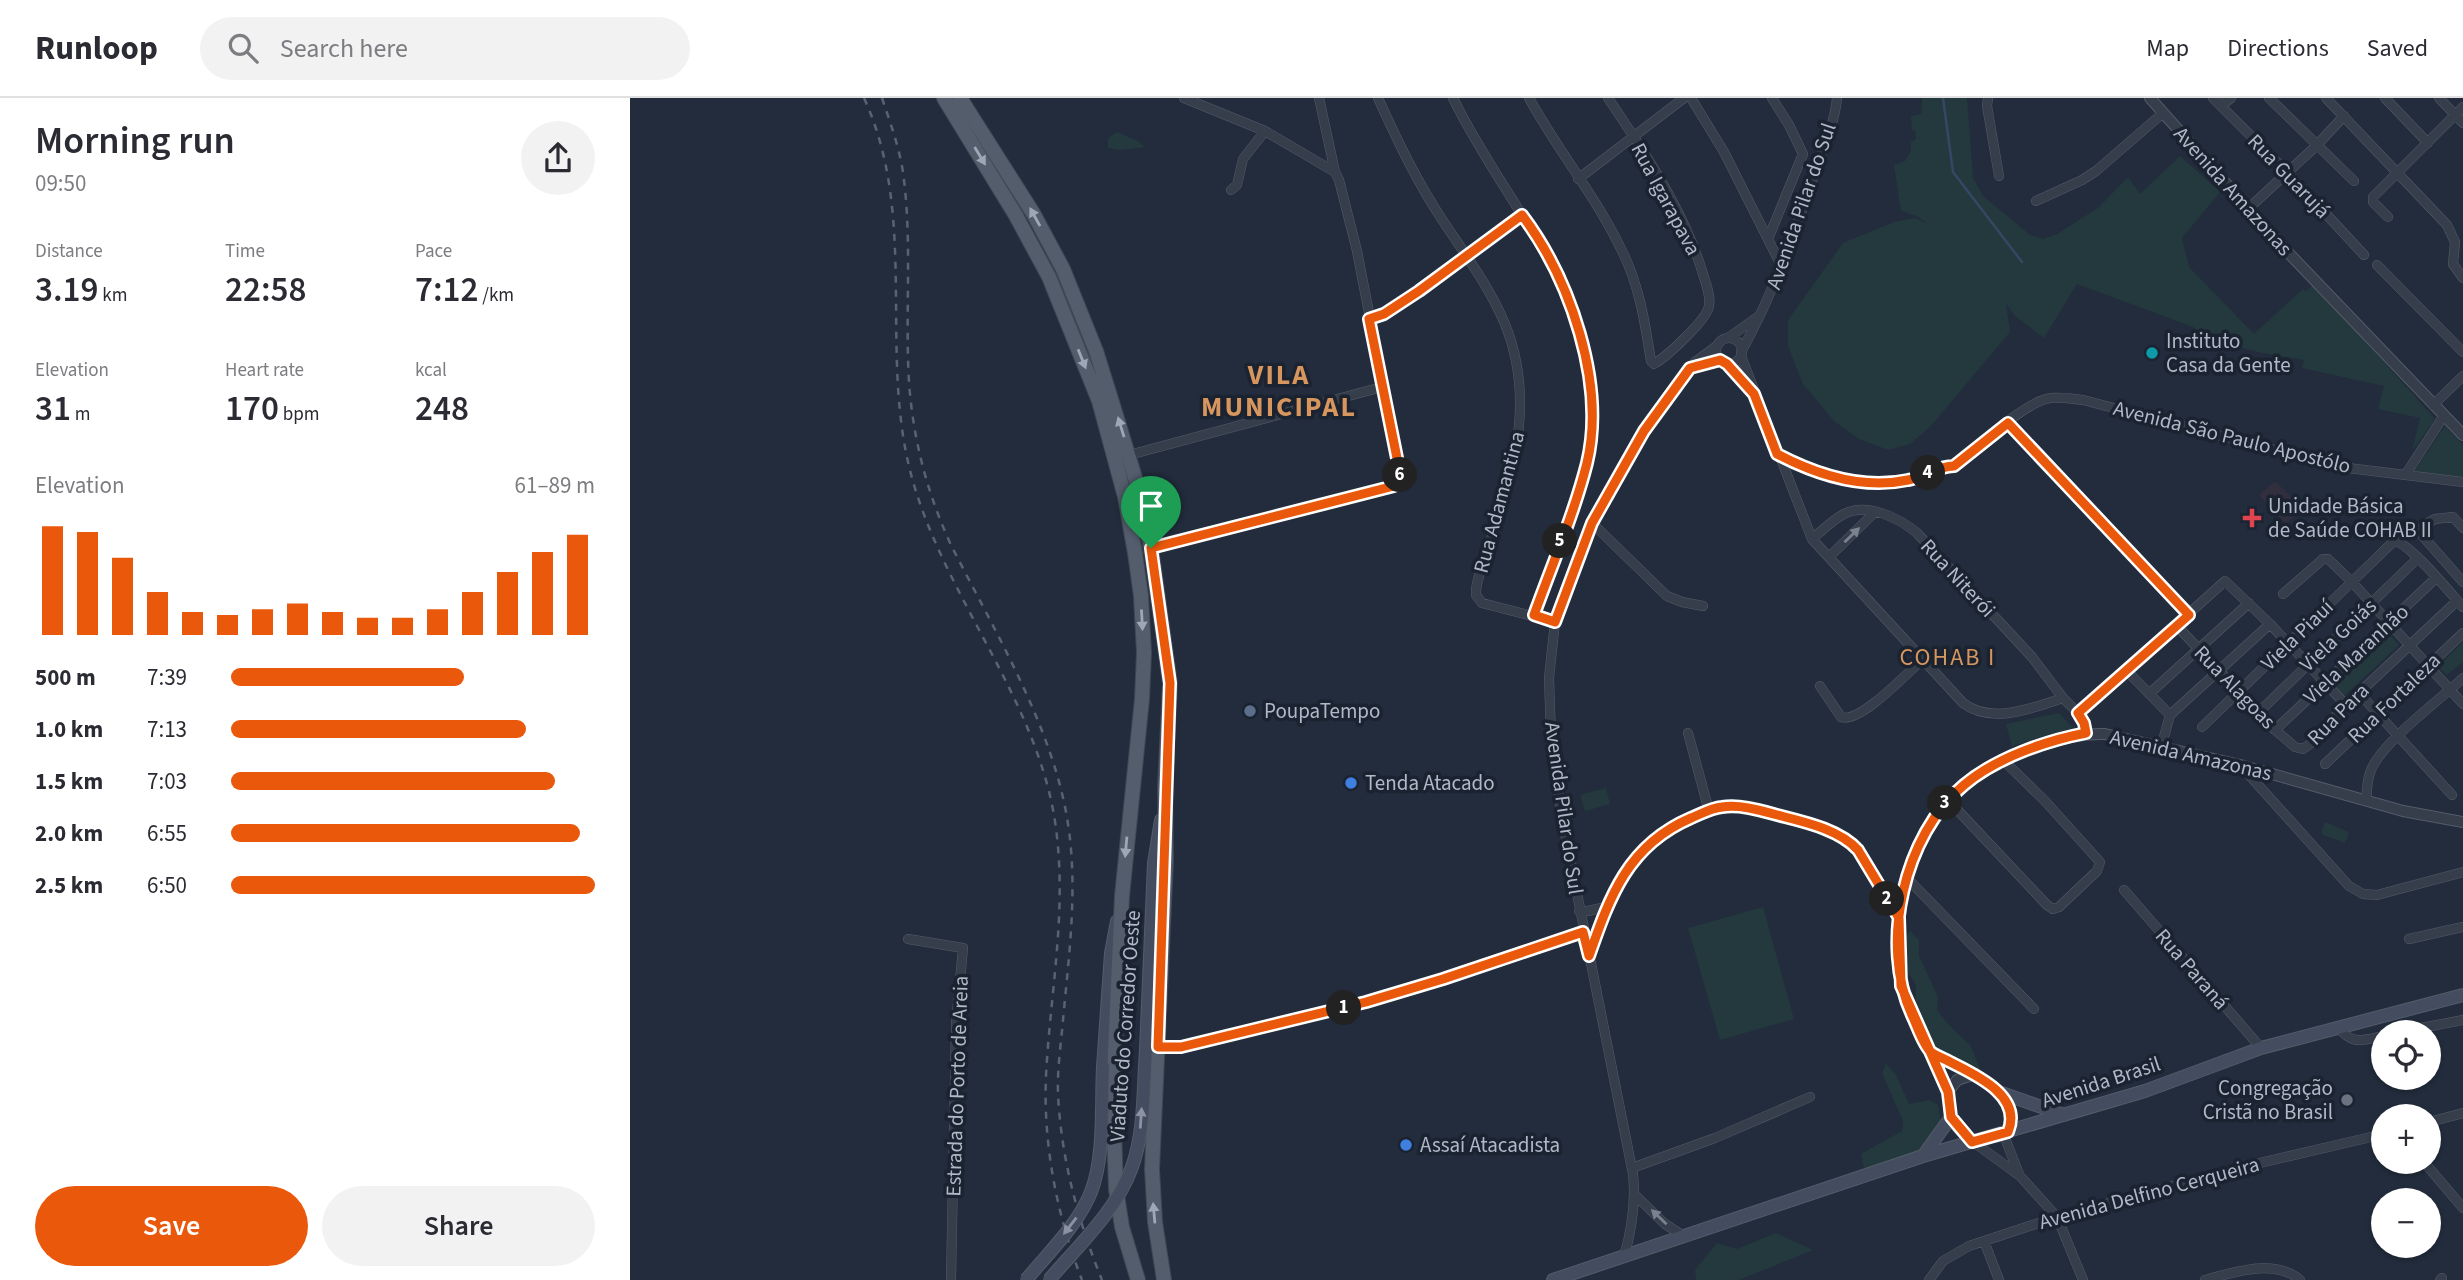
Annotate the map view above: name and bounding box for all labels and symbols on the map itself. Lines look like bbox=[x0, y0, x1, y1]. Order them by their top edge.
street label: Avenida Pilar do Sul bbox=[1758, 119, 1844, 293]
street label: Avenida Amazonas bbox=[2167, 120, 2299, 262]
street label: Rua Guarujá bbox=[2241, 127, 2337, 225]
street label: Rua Igarapava bbox=[1624, 137, 1708, 261]
one-way arrow bbox=[974, 146, 987, 165]
one-way arrow bbox=[1029, 207, 1041, 227]
place label: Instituto Casa da Gente bbox=[2166, 326, 2291, 380]
marker: Instituto Casa da Gente bbox=[2144, 345, 2160, 361]
one-way arrow bbox=[1076, 348, 1087, 369]
district label: VILA MUNICIPAL bbox=[1201, 355, 1357, 427]
street label: Avenida São Paulo Apostólo bbox=[2110, 393, 2354, 481]
one-way arrow bbox=[1115, 417, 1125, 438]
street label: Rua Adamantina bbox=[1466, 428, 1532, 576]
pin: 4 bbox=[1910, 456, 1946, 490]
pin: 6 bbox=[1382, 458, 1418, 492]
pin bbox=[1121, 476, 1181, 548]
place label: Unidade Básica de Saúde COHAB II bbox=[2268, 491, 2432, 545]
marker: Unidade Básica de Saúde COHAB II bbox=[2242, 508, 2262, 528]
pin: 5 bbox=[1542, 524, 1578, 558]
one-way arrow bbox=[1843, 527, 1860, 543]
street label: Rua Niterói bbox=[1914, 532, 2002, 624]
street label: Viela Goiás bbox=[2293, 591, 2383, 679]
street label: Viela Piauí bbox=[2254, 592, 2341, 677]
street label: Viela Maranhão bbox=[2297, 597, 2415, 711]
one-way arrow bbox=[1137, 609, 1148, 631]
street label: Rua Alagoas bbox=[2187, 638, 2283, 736]
district label: COHAB I bbox=[1900, 640, 1996, 675]
street label: Rua Fortaleza bbox=[2341, 646, 2447, 750]
street label: Rua Para bbox=[2300, 676, 2376, 752]
place label: PoupaTempo bbox=[1264, 696, 1380, 726]
marker: PoupaTempo bbox=[1242, 703, 1258, 719]
street label: Avenida Pilar do Sul bbox=[1537, 720, 1591, 896]
street label: Avenida Amazonas bbox=[2107, 722, 2275, 788]
place label: Tenda Atacado bbox=[1365, 768, 1495, 798]
marker: Tenda Atacado bbox=[1343, 775, 1359, 791]
pin: 3 bbox=[1928, 786, 1962, 820]
one-way arrow bbox=[1120, 836, 1131, 858]
pin: 2 bbox=[1870, 882, 1904, 916]
street label: Viaduto do Corredor Oeste bbox=[1102, 909, 1148, 1143]
street label: Rua Paraná bbox=[2148, 922, 2236, 1016]
street label: Estrada do Porto de Areia bbox=[938, 975, 976, 1197]
pin: 1 bbox=[1326, 990, 1362, 1026]
street label: Avenida Brasil bbox=[2038, 1049, 2164, 1115]
place label: Congregação Cristã no Brasil bbox=[2203, 1073, 2333, 1127]
marker: Congregação Cristã no Brasil bbox=[2339, 1092, 2355, 1108]
one-way arrow bbox=[1136, 1107, 1147, 1129]
place label: Assaí Atacadista bbox=[1420, 1130, 1560, 1160]
marker: Assaí Atacadista bbox=[1398, 1137, 1414, 1153]
street label: Avenida Delfino Cerqueira bbox=[2035, 1149, 2263, 1237]
one-way arrow bbox=[1148, 1201, 1159, 1223]
one-way arrow bbox=[1650, 1209, 1667, 1226]
one-way arrow bbox=[1062, 1216, 1077, 1234]

